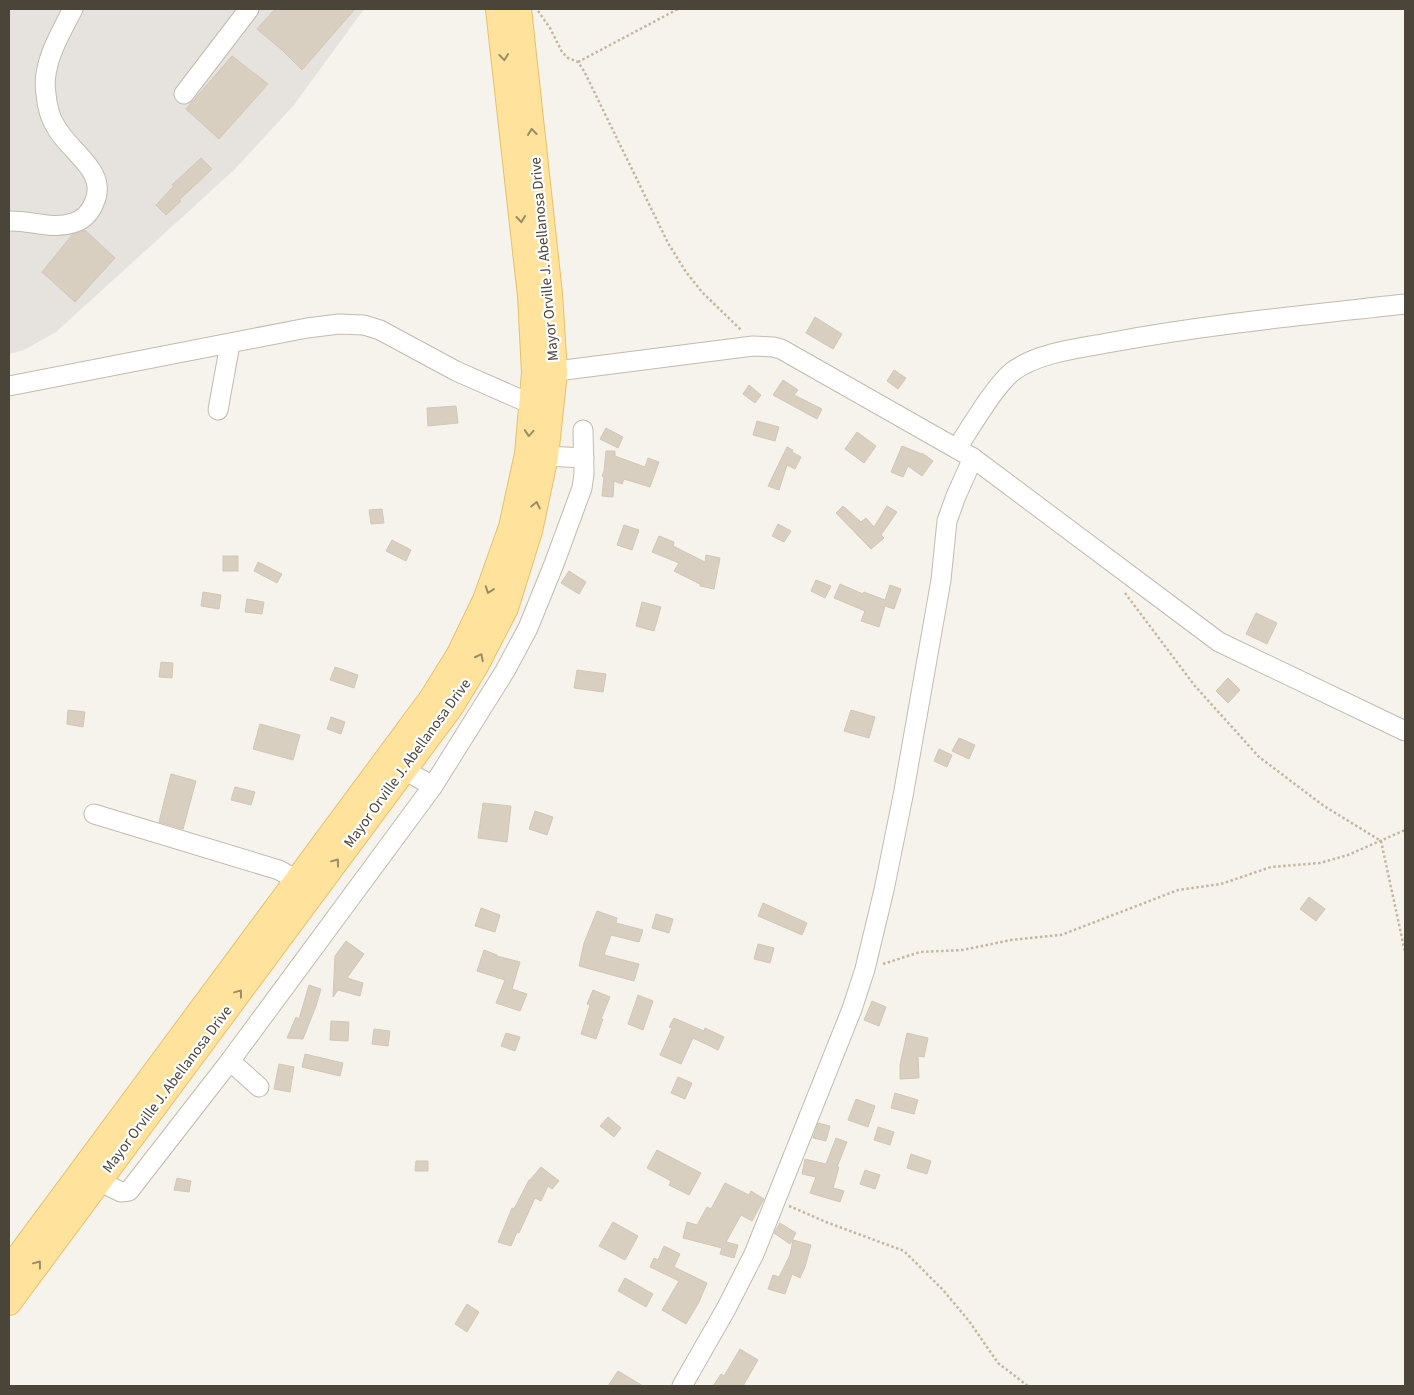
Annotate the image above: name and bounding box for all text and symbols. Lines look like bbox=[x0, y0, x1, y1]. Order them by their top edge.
one-way arrow bbox=[498, 54, 509, 62]
one-way arrow bbox=[527, 127, 538, 135]
street label: Mayor Orville J. Abellanosa Drive bbox=[525, 156, 564, 362]
one-way arrow bbox=[515, 215, 526, 223]
one-way arrow bbox=[524, 429, 535, 437]
one-way arrow bbox=[530, 501, 540, 510]
one-way arrow bbox=[485, 585, 495, 594]
one-way arrow bbox=[474, 654, 484, 663]
street label: Mayor Orville J. Abellanosa Drive bbox=[339, 674, 476, 852]
one-way arrow bbox=[330, 859, 338, 868]
one-way arrow bbox=[233, 989, 242, 999]
street label: Mayor Orville J. Abellanosa Drive bbox=[98, 1001, 237, 1177]
one-way arrow bbox=[32, 1260, 41, 1270]

